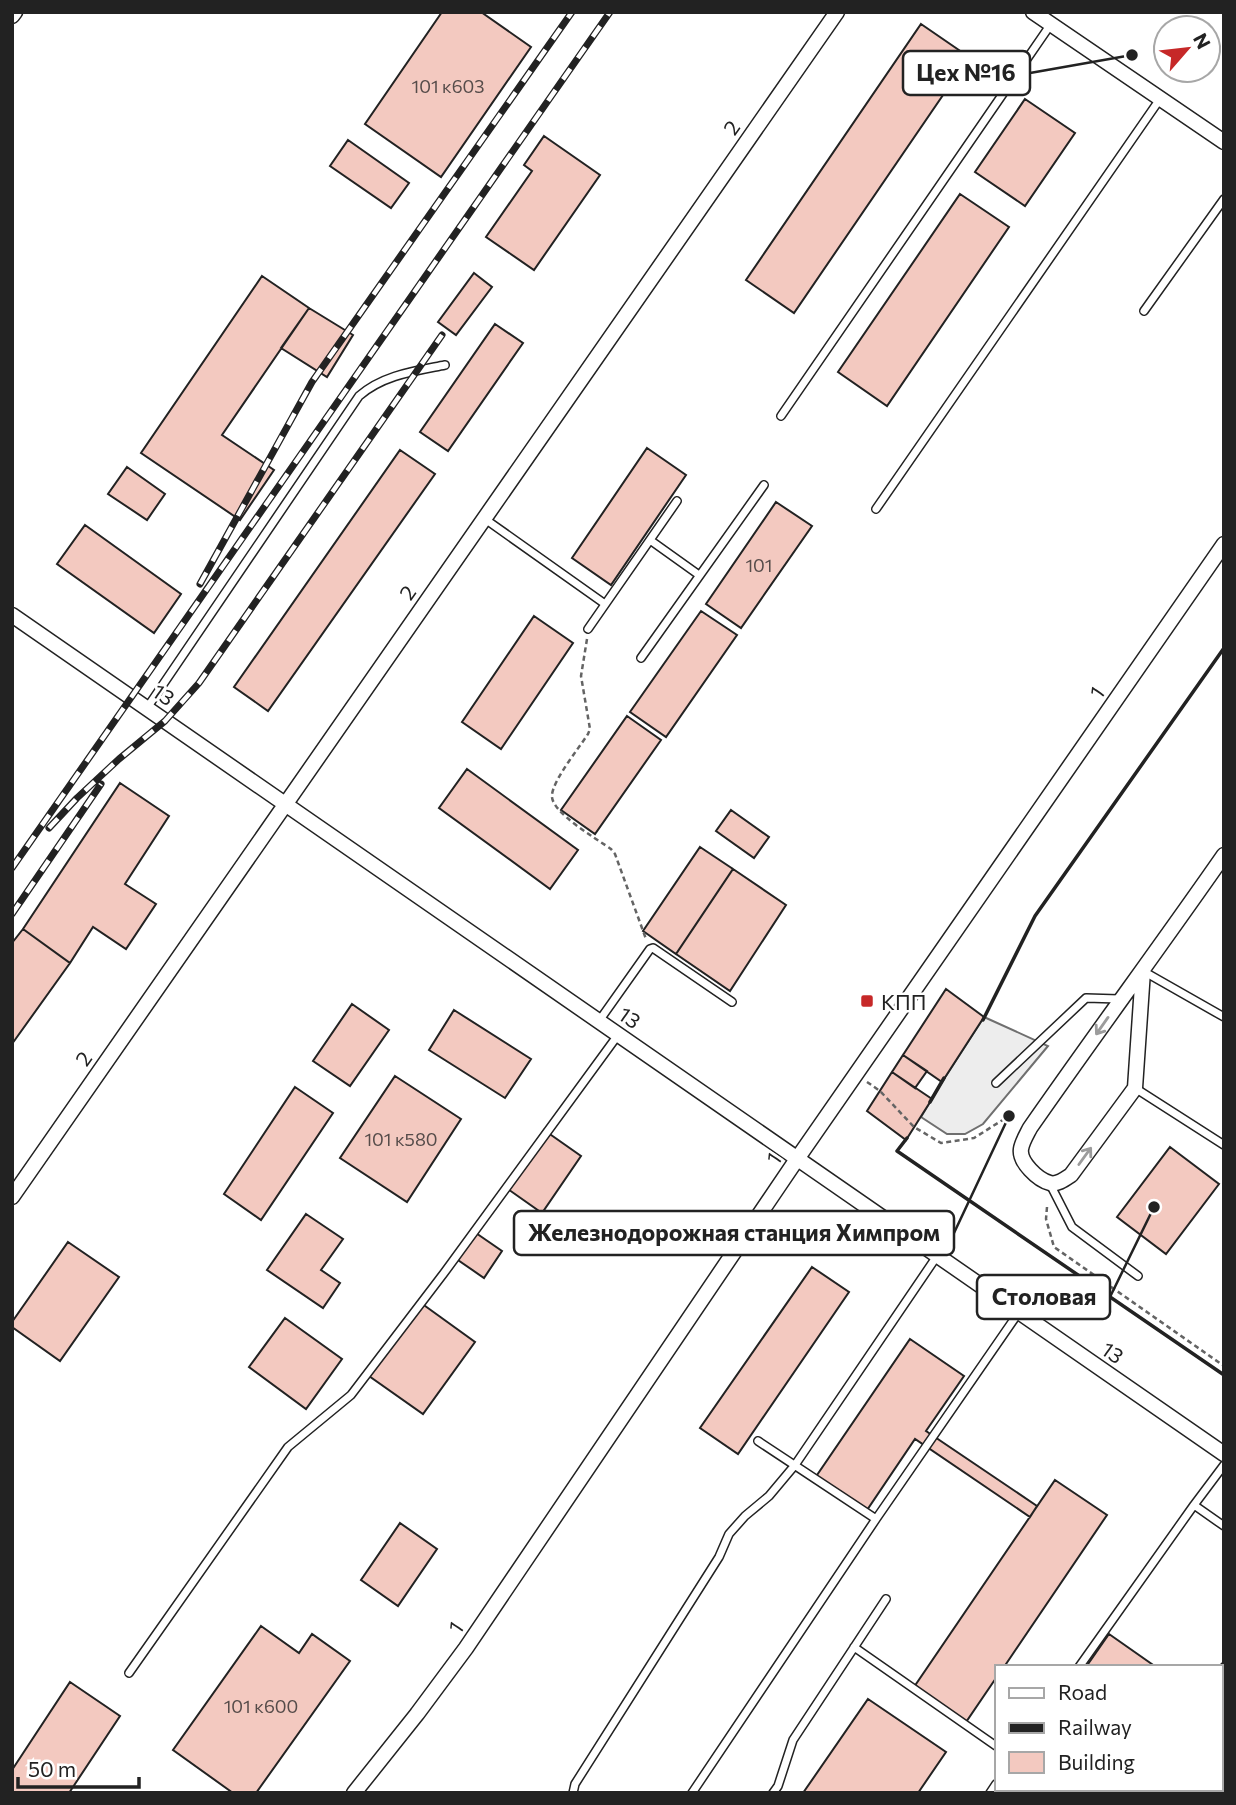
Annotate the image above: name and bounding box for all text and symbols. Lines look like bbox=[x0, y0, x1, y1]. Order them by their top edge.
north arrow bbox=[1152, 14, 1222, 84]
text: N bbox=[1189, 29, 1216, 52]
callout: Цех №16 bbox=[903, 51, 1030, 95]
text: Цех №16 bbox=[916, 58, 1016, 86]
house number: 101 к603 bbox=[411, 75, 485, 97]
street label: 2 bbox=[717, 115, 745, 139]
house number: 101 bbox=[745, 554, 773, 576]
street label: 2 bbox=[393, 580, 421, 604]
street label: 13 bbox=[148, 678, 180, 710]
street label: 1 bbox=[1083, 681, 1109, 703]
place label: КПП bbox=[881, 989, 926, 1014]
marker: КПП bbox=[859, 993, 875, 1009]
street label: 13 bbox=[614, 1001, 646, 1033]
one-way arrow bbox=[1095, 1016, 1109, 1035]
street label: 2 bbox=[69, 1046, 97, 1070]
house number: 101 к580 bbox=[364, 1128, 438, 1150]
street label: 1 bbox=[760, 1147, 786, 1169]
one-way arrow bbox=[1077, 1147, 1092, 1166]
callout: Железнодорожная станция Химпром bbox=[514, 1211, 954, 1255]
text: Железнодорожная станция Химпром bbox=[528, 1218, 940, 1246]
callout: Столовая bbox=[977, 1275, 1110, 1319]
text: Столовая bbox=[992, 1282, 1096, 1310]
street label: 13 bbox=[1097, 1336, 1129, 1368]
street label: 1 bbox=[442, 1616, 468, 1638]
legend bbox=[995, 1665, 1222, 1791]
text: Road bbox=[1058, 1679, 1107, 1704]
house number: 101 к600 bbox=[224, 1695, 298, 1717]
text: Railway bbox=[1058, 1714, 1132, 1739]
scale bar bbox=[18, 1745, 138, 1789]
text: Building bbox=[1058, 1749, 1135, 1774]
text: 50 m bbox=[28, 1756, 76, 1781]

